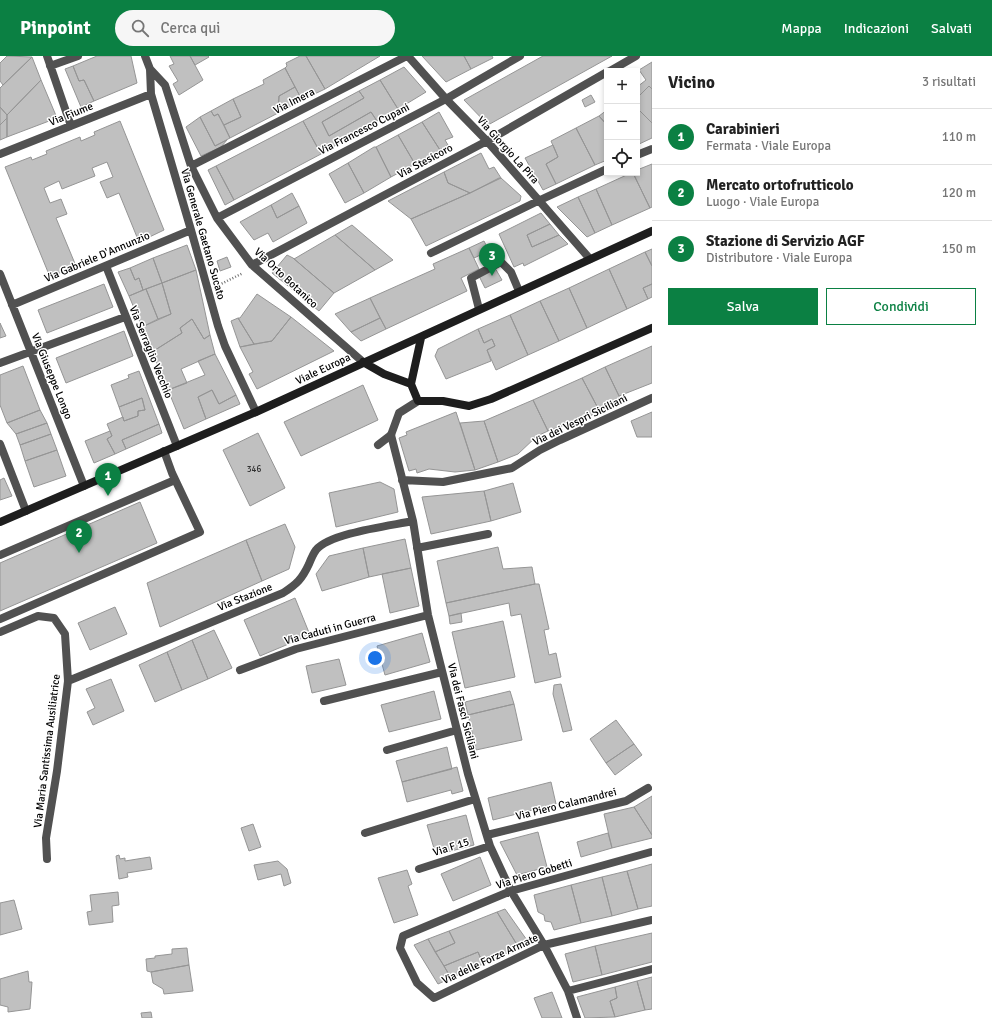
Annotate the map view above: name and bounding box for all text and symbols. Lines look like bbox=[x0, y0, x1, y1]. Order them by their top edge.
search box bbox=[115, 10, 395, 46]
text: Pinpoint bbox=[20, 16, 91, 40]
icon: search bbox=[129, 17, 151, 39]
text: Cerca qui bbox=[161, 19, 220, 37]
text: Mappa bbox=[781, 20, 822, 37]
text: Indicazioni bbox=[844, 20, 909, 37]
text: Salvati bbox=[931, 20, 972, 37]
map controls bbox=[604, 68, 640, 176]
button: + bbox=[604, 68, 640, 104]
text: Vicino bbox=[668, 72, 715, 93]
text: 3 risultati bbox=[922, 74, 976, 90]
street label: Via Imera bbox=[271, 85, 317, 117]
street label: Via Fiume bbox=[47, 99, 95, 129]
street label: Via Francesco Cupani bbox=[316, 100, 412, 157]
button: − bbox=[604, 104, 640, 140]
street label: Via Giorgio La Pira bbox=[474, 114, 542, 187]
text: Carabinieri bbox=[706, 120, 780, 138]
text: 1 bbox=[677, 129, 685, 145]
text: 110 m bbox=[942, 129, 976, 145]
text: Fermata · Viale Europa bbox=[706, 138, 831, 154]
button: locate bbox=[604, 140, 640, 176]
street label: Via Stesicoro bbox=[395, 141, 455, 181]
street label: Via Generale Gaetano Sucato bbox=[178, 167, 228, 301]
text: Mercato ortofrutticolo bbox=[706, 176, 854, 194]
text: 2 bbox=[677, 185, 685, 201]
text: 120 m bbox=[942, 185, 976, 201]
text: Luogo · Viale Europa bbox=[706, 194, 819, 210]
street label: Via Gabriele D'Annunzio bbox=[42, 229, 152, 285]
text: Stazione di Servizio AGF bbox=[706, 232, 865, 250]
text: 3 bbox=[677, 241, 685, 257]
text: 150 m bbox=[942, 241, 976, 257]
pin: 3 bbox=[479, 243, 505, 276]
street label: Via Orto Botanico bbox=[251, 245, 321, 311]
text: Distributore · Viale Europa bbox=[706, 250, 852, 266]
button: Salva bbox=[668, 288, 818, 325]
button: Condividi bbox=[826, 288, 976, 325]
street label: Via Serraglio Vecchio bbox=[126, 304, 176, 401]
street label: Via Giuseppe Longo bbox=[29, 331, 75, 421]
street label: Viale Europa bbox=[294, 350, 353, 387]
street label: Via dei Vespri Siciliani bbox=[531, 391, 629, 449]
pin: 1 bbox=[95, 463, 121, 496]
house number: 346 bbox=[247, 464, 261, 475]
pin: 2 bbox=[66, 520, 92, 553]
street label: Via Stazione bbox=[216, 580, 274, 614]
street label: Via Caduti in Guerra bbox=[283, 610, 378, 647]
your location bbox=[365, 648, 385, 668]
street label: Via dei Fasci Siciliani bbox=[445, 662, 481, 760]
street label: Via Maria Santissima Ausiliatrice bbox=[31, 673, 63, 829]
street label: Via Piero Calamandrei bbox=[514, 785, 618, 823]
street label: Via F 15 bbox=[431, 835, 471, 859]
street label: Via Piero Gobetti bbox=[494, 856, 574, 892]
street label: Via delle Forze Armate bbox=[440, 931, 540, 987]

